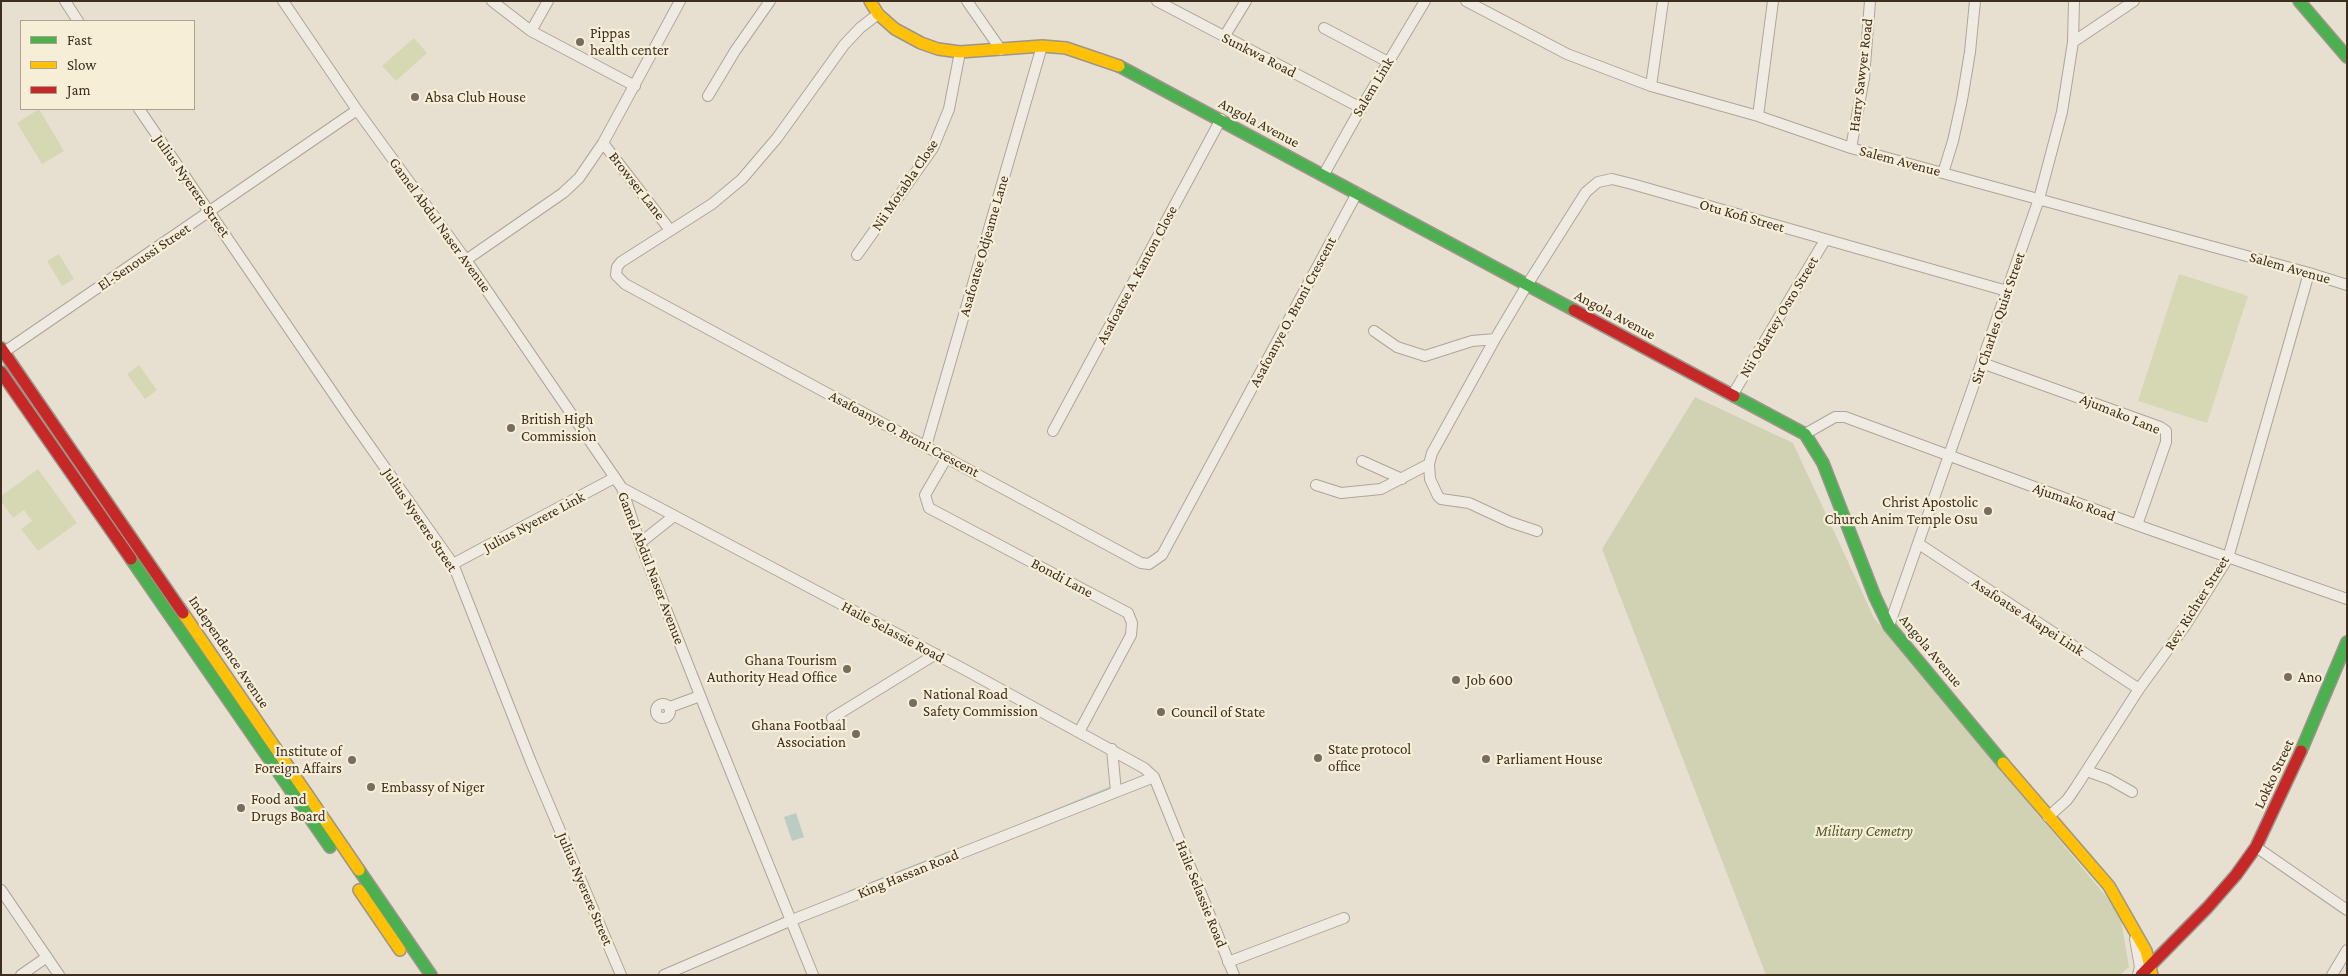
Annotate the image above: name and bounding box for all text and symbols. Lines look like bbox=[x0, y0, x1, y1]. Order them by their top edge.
street label: Harry Sawyer Road bbox=[1845, 17, 1877, 133]
legend bbox=[20, 20, 195, 110]
place label: Pippas health center bbox=[590, 24, 669, 59]
street label: Sunkwa Road bbox=[1219, 29, 1299, 81]
text: Fast bbox=[67, 32, 92, 48]
marker: Pippas health center bbox=[574, 36, 586, 48]
street label: Salem Link bbox=[1348, 54, 1398, 120]
text: Slow bbox=[67, 57, 96, 73]
text: Jam bbox=[67, 82, 90, 98]
place label: Absa Club House bbox=[425, 88, 526, 106]
marker: Absa Club House bbox=[409, 91, 421, 103]
street label: Angola Avenue bbox=[1215, 94, 1303, 152]
street label: Julius Nyerere Street bbox=[150, 131, 234, 241]
street label: Nii Motabla Close bbox=[868, 136, 942, 234]
street label: Salem Avenue bbox=[1857, 141, 1943, 181]
street label: Browser Lane bbox=[605, 148, 669, 224]
street label: Gamel Abdul Naser Avenue bbox=[385, 154, 495, 296]
street label: Asafoatse Odjeame Lane bbox=[955, 173, 1013, 319]
street label: Otu Kofi Street bbox=[1697, 195, 1787, 237]
street label: Asafoatse A. Kanton Close bbox=[1093, 203, 1181, 347]
street label: El-Senoussi Street bbox=[94, 219, 194, 295]
street label: Asafoanye O. Broni Crescent bbox=[1246, 234, 1340, 390]
street label: Salem Avenue bbox=[2247, 248, 2333, 288]
street label: Sir Charles Quist Street bbox=[1967, 250, 2029, 386]
street label: Nii Odartey Osro Street bbox=[1736, 253, 1822, 381]
street label: Angola Avenue bbox=[1571, 286, 1659, 344]
street label: Asafoanye O. Broni Crescent bbox=[826, 387, 982, 481]
street label: Ajumako Lane bbox=[2077, 390, 2163, 438]
place label: British High Commission bbox=[521, 410, 596, 445]
marker: British High Commission bbox=[505, 422, 517, 434]
street label: Julius Nyerere Street bbox=[379, 465, 461, 575]
street label: Ajumako Road bbox=[2030, 479, 2118, 525]
street label: Julius Nyerere Link bbox=[480, 488, 588, 556]
street label: Gamel Abdul Naser Avenue bbox=[614, 489, 688, 647]
place label: Christ Apostolic Church Anim Temple Osu bbox=[1824, 493, 1978, 528]
marker: Christ Apostolic Church Anim Temple Osu bbox=[1982, 505, 1994, 517]
street label: Rev. Richter Street bbox=[2161, 552, 2233, 654]
street label: Bondi Lane bbox=[1028, 554, 1096, 602]
street label: Asafoatse Akapei Link bbox=[1968, 574, 2088, 660]
street label: Independence Avenue bbox=[185, 592, 273, 712]
street label: Haile Selassie Road bbox=[838, 597, 948, 667]
street label: Angola Avenue bbox=[1895, 611, 1967, 691]
place label: Ghana Tourism Authority Head Office bbox=[707, 651, 837, 686]
marker: Ghana Tourism Authority Head Office bbox=[841, 663, 853, 675]
place label: Ano bbox=[2298, 668, 2322, 686]
place label: Job 600 bbox=[1466, 671, 1513, 689]
marker: Ano bbox=[2282, 671, 2294, 683]
marker: Job 600 bbox=[1450, 674, 1462, 686]
place label: National Road Safety Commission bbox=[923, 685, 1038, 720]
marker: National Road Safety Commission bbox=[907, 697, 919, 709]
place label: Council of State bbox=[1171, 703, 1265, 721]
marker: Council of State bbox=[1155, 706, 1167, 718]
place label: Ghana Footbaal Association bbox=[751, 716, 846, 751]
marker: Ghana Footbaal Association bbox=[850, 728, 862, 740]
street label: Lokko Street bbox=[2250, 736, 2298, 812]
place label: State protocol office bbox=[1328, 740, 1411, 775]
place label: Institute of Foreign Affairs bbox=[254, 742, 342, 777]
place label: Parliament House bbox=[1496, 750, 1602, 768]
marker: State protocol office bbox=[1312, 752, 1324, 764]
marker: Parliament House bbox=[1480, 753, 1492, 765]
marker: Institute of Foreign Affairs bbox=[346, 754, 358, 766]
place label: Embassy of Niger bbox=[381, 778, 485, 796]
marker: Embassy of Niger bbox=[365, 781, 377, 793]
place label: Food and Drugs Board bbox=[251, 790, 326, 825]
marker: Food and Drugs Board bbox=[235, 802, 247, 814]
park label: Military Cemetry bbox=[1815, 822, 1913, 840]
street label: Julius Nyerere Street bbox=[553, 830, 617, 948]
street label: Haile Selassie Road bbox=[1171, 838, 1231, 950]
street label: King Hassan Road bbox=[855, 846, 961, 902]

